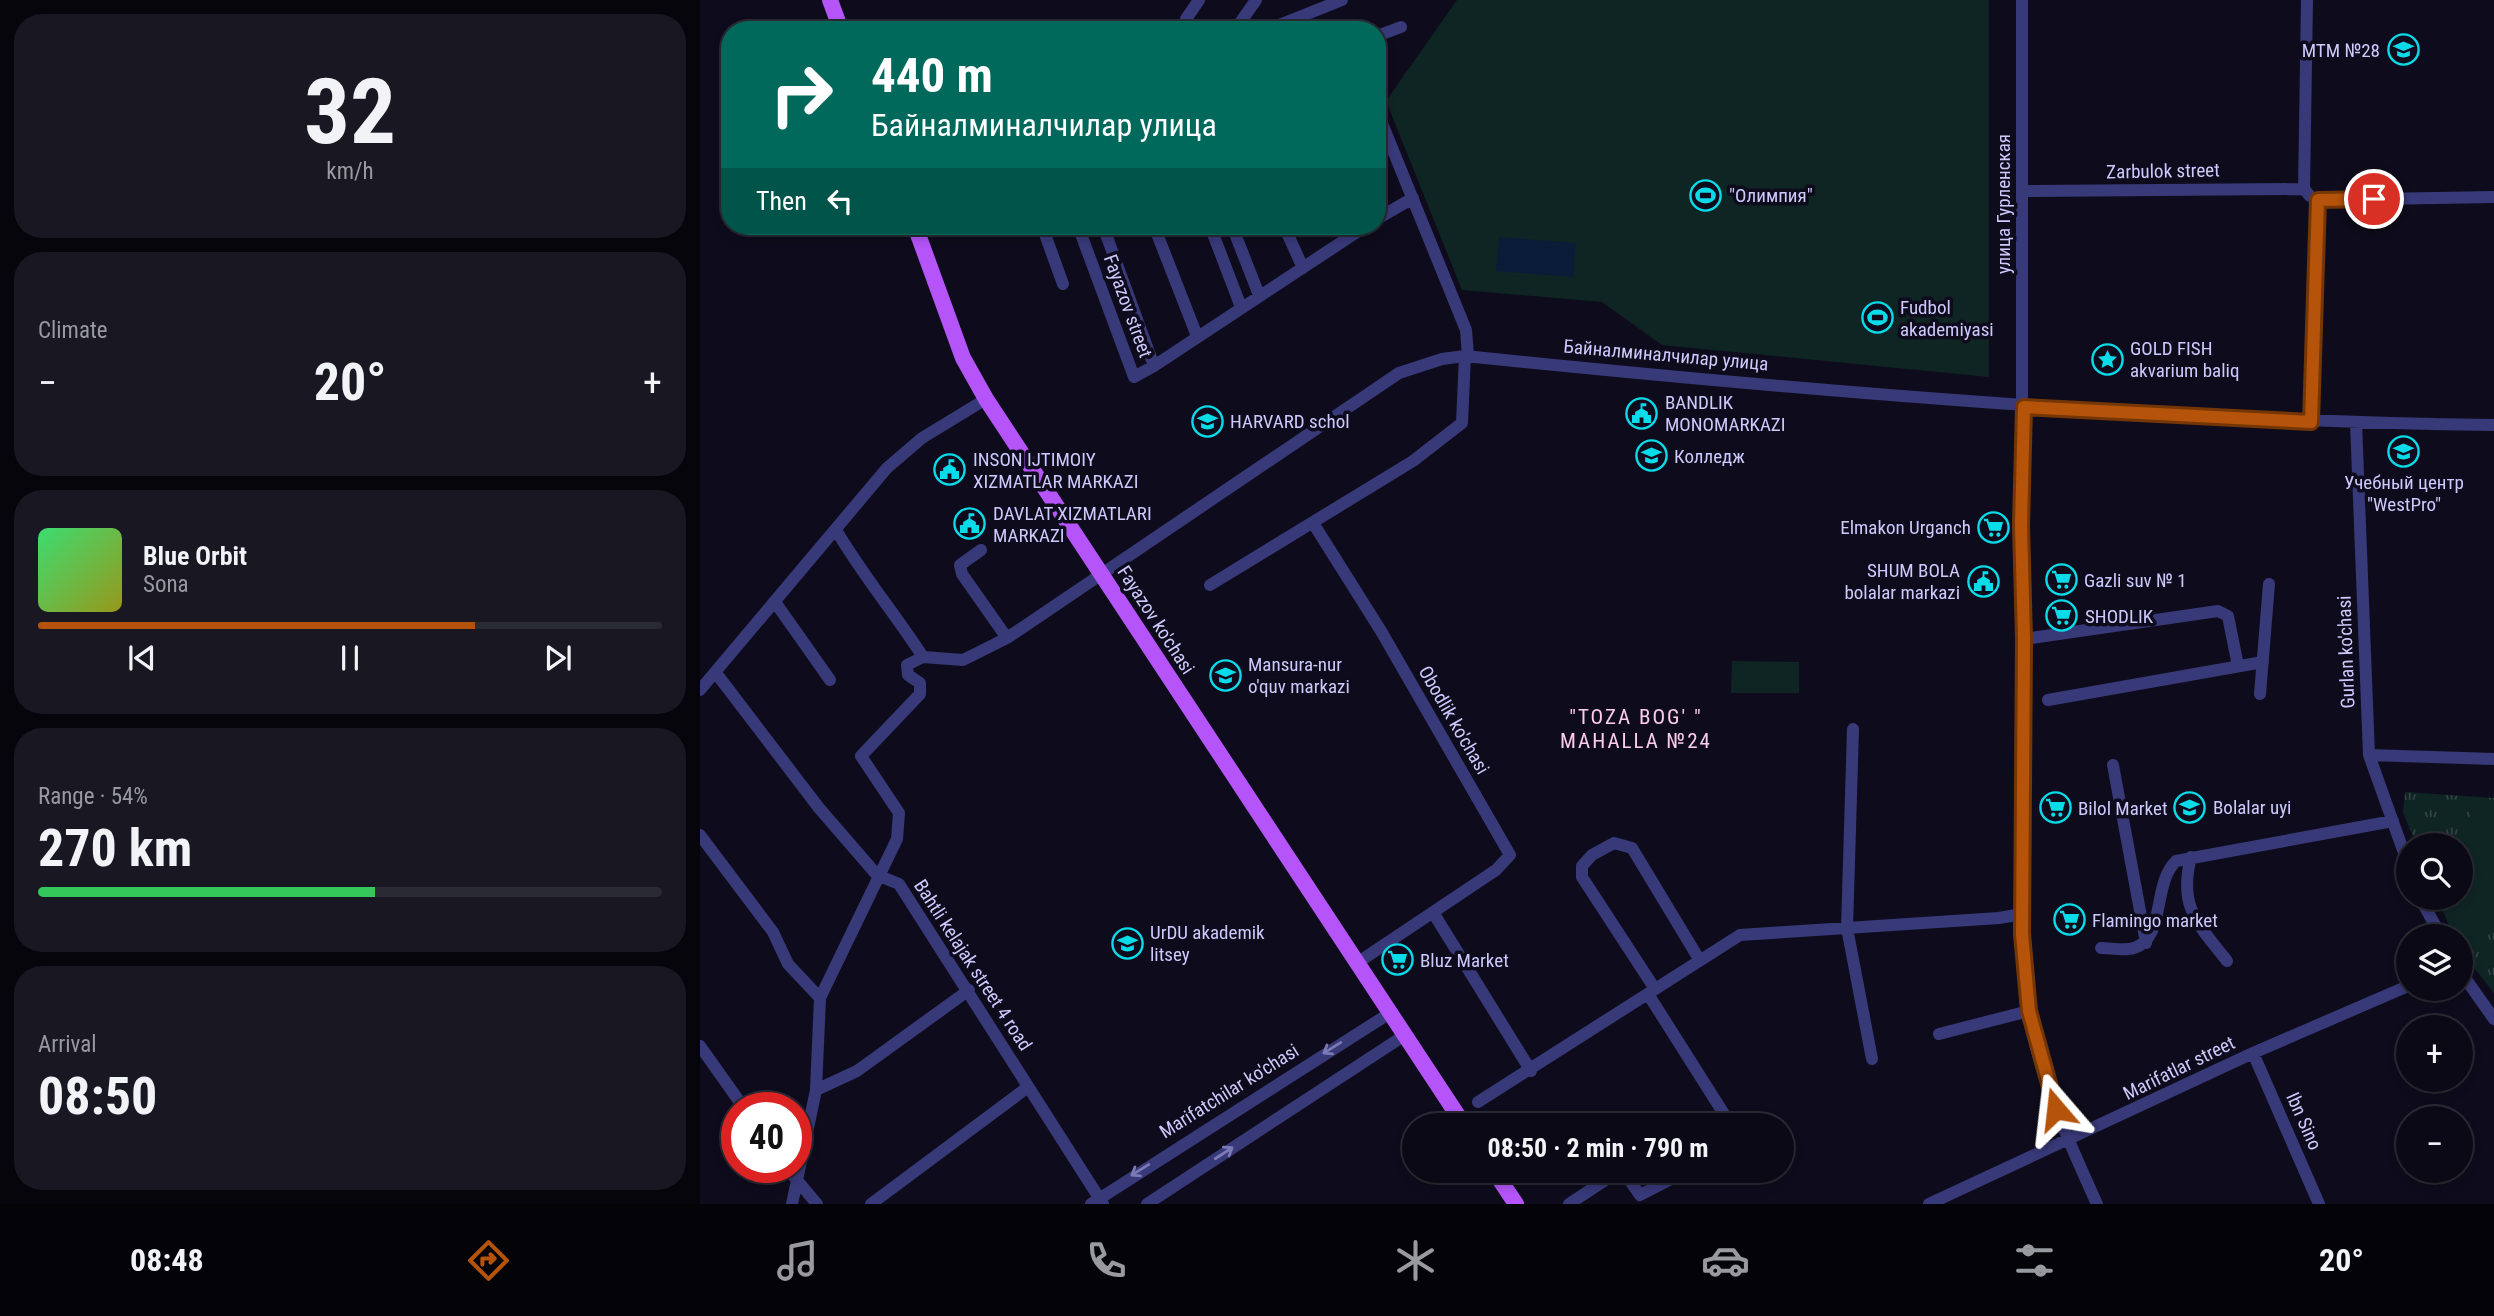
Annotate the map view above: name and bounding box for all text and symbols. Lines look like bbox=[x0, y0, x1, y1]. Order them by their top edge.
school or university icon: MTM №28 bbox=[2386, 33, 2420, 67]
place label: MTM №28 bbox=[2302, 39, 2380, 62]
text: 440 m bbox=[871, 47, 993, 104]
icon: right bbox=[756, 49, 847, 140]
text: 32 bbox=[304, 59, 396, 165]
text: Байналминалчилар улица bbox=[871, 106, 1217, 144]
street label: улица Гурленская bbox=[1992, 134, 2015, 274]
text: km/h bbox=[326, 158, 374, 185]
street label: Zarbulok street bbox=[2106, 159, 2220, 183]
pin bbox=[2344, 169, 2404, 229]
sports icon: "Олимпия" bbox=[1689, 178, 1723, 212]
icon: arrive bbox=[2355, 180, 2393, 218]
icon: left bbox=[821, 182, 859, 220]
place label: "Олимпия" bbox=[1729, 184, 1813, 207]
text: Then bbox=[756, 186, 807, 216]
street label: Fayazov street bbox=[1099, 251, 1157, 361]
place label: Fudbol akademiyasi bbox=[1900, 296, 1994, 341]
sports icon: Fudbol akademiyasi bbox=[1860, 301, 1894, 335]
text: Climate bbox=[38, 317, 108, 344]
street label: Байналминалчилар улица bbox=[1563, 335, 1769, 375]
place label: GOLD FISH akvarium baliq bbox=[2130, 337, 2239, 382]
place icon: GOLD FISH akvarium baliq bbox=[2090, 342, 2124, 376]
text: 20° bbox=[314, 352, 386, 413]
text: − bbox=[38, 361, 57, 405]
text: + bbox=[643, 361, 662, 405]
place label: BANDLIK MONOMARKAZI bbox=[1665, 391, 1786, 436]
public building icon: BANDLIK MONOMARKAZI bbox=[1625, 396, 1659, 430]
school or university icon: HARVARD schol bbox=[1190, 404, 1224, 438]
place label: HARVARD schol bbox=[1230, 410, 1350, 433]
school or university icon: Учебный центр "WestPro" bbox=[2387, 434, 2421, 468]
school or university icon: Колледж bbox=[1634, 439, 1668, 473]
place label: Колледж bbox=[1674, 445, 1745, 468]
place label: INSON IJTIMOIY XIZMATLAR MARKAZI bbox=[973, 448, 1139, 493]
public building icon: INSON IJTIMOIY XIZMATLAR MARKAZI bbox=[933, 453, 967, 487]
place label: Учебный центр "WestPro" bbox=[2344, 471, 2464, 516]
place label: DAVLAT XIZMATLARI MARKAZI bbox=[993, 502, 1152, 547]
public building icon: DAVLAT XIZMATLARI MARKAZI bbox=[953, 507, 987, 541]
supermarket icon: Elmakon Urganch bbox=[1977, 510, 2011, 544]
place label: Elmakon Urganch bbox=[1840, 516, 1971, 539]
text: Blue Orbit bbox=[143, 541, 247, 571]
place label: SHUM BOLA bolalar markazi bbox=[1844, 559, 1960, 604]
street label: Fayazov ko'chasi bbox=[1112, 562, 1200, 678]
supermarket icon: Gazli suv № 1 bbox=[2044, 563, 2078, 597]
public building icon: SHUM BOLA bolalar markazi bbox=[1966, 564, 2000, 598]
place label: Gazli suv № 1 bbox=[2084, 569, 2187, 592]
text: Sona bbox=[143, 571, 189, 598]
street label: Gurlan ko'chasi bbox=[2333, 595, 2359, 709]
supermarket icon: SHODLIK bbox=[2045, 599, 2079, 633]
place label: SHODLIK bbox=[2085, 605, 2154, 628]
icon: previous bbox=[123, 639, 161, 677]
icon: pause bbox=[331, 639, 369, 677]
icon: next bbox=[539, 639, 577, 677]
place label: Mansura-nur o'quv markazi bbox=[1248, 653, 1350, 698]
school or university icon: Mansura-nur o'quv markazi bbox=[1208, 658, 1242, 692]
street label: Obodlik ko'chasi bbox=[1414, 662, 1494, 778]
district label: "TOZA BOG' " MAHALLA №24 bbox=[1560, 705, 1712, 753]
text: Range · 54% bbox=[38, 783, 148, 810]
school or university icon: Bolalar uyi bbox=[2173, 790, 2207, 824]
supermarket icon: Bilol Market bbox=[2038, 791, 2072, 825]
place label: Bolalar uyi bbox=[2213, 796, 2291, 819]
place label: Bilol Market bbox=[2078, 797, 2168, 820]
text: 270 km bbox=[38, 818, 192, 879]
map controls bbox=[2396, 833, 2473, 1183]
button: search bbox=[2396, 833, 2473, 910]
street label: Bahtli kelajak street 4 road bbox=[909, 875, 1037, 1055]
supermarket icon: Flamingo market bbox=[2052, 903, 2086, 937]
place label: Flamingo market bbox=[2092, 909, 2218, 932]
place label: UrDU akademik litsey bbox=[1150, 921, 1265, 966]
button: layers bbox=[2396, 924, 2473, 1001]
school or university icon: UrDU akademik litsey bbox=[1110, 926, 1144, 960]
supermarket icon: Bluz Market bbox=[1380, 943, 1414, 977]
place label: Bluz Market bbox=[1420, 949, 1509, 972]
button: + bbox=[2396, 1015, 2473, 1092]
text: Arrival bbox=[38, 1031, 97, 1058]
street label: Marifatlar street bbox=[2119, 1031, 2239, 1105]
street label: Marifatchilar ko'chasi bbox=[1155, 1039, 1303, 1143]
one-way arrow bbox=[1322, 1042, 1342, 1056]
text: 08:50 bbox=[38, 1066, 157, 1127]
position arrow bbox=[2019, 1072, 2093, 1146]
street label: Ibn Sino bbox=[2281, 1089, 2327, 1153]
speed limit sign: 40 bbox=[721, 1092, 812, 1183]
button: − bbox=[2396, 1106, 2473, 1183]
text: 08:50 · 2 min · 790 m bbox=[1488, 1133, 1708, 1163]
one-way arrow bbox=[1214, 1146, 1234, 1160]
one-way arrow bbox=[1130, 1164, 1150, 1178]
icon: directions bbox=[464, 1236, 513, 1285]
icon: music bbox=[773, 1236, 822, 1285]
icon: phone bbox=[1082, 1236, 1131, 1285]
icon: climate bbox=[1391, 1236, 1440, 1285]
icon: car bbox=[1701, 1236, 1750, 1285]
icon: filters bbox=[2010, 1236, 2059, 1285]
text: 08:48 bbox=[130, 1241, 204, 1279]
text: 20° bbox=[2319, 1241, 2364, 1279]

